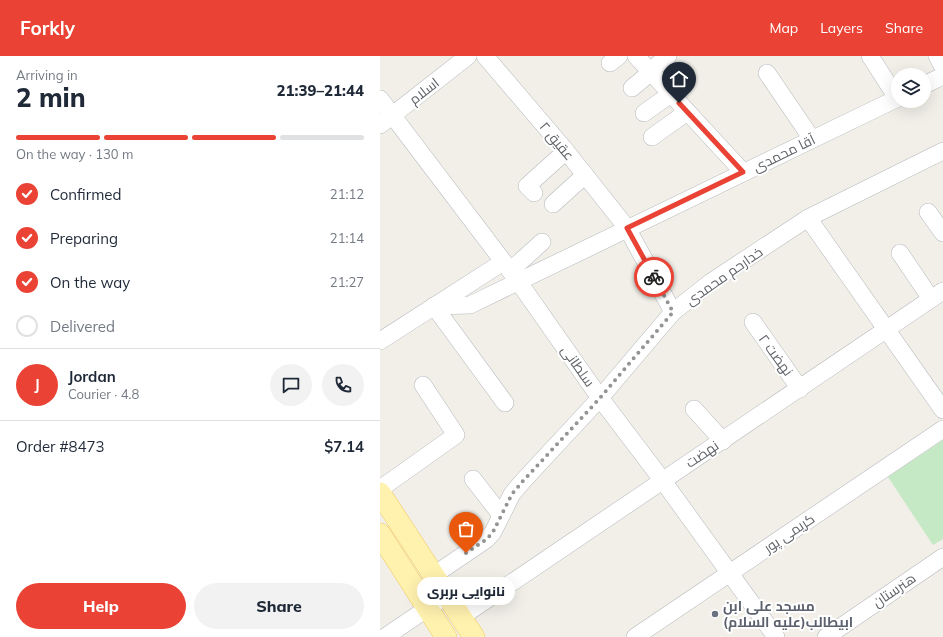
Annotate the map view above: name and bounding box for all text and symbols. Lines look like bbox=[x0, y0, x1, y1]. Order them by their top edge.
text: Forkly bbox=[20, 16, 75, 40]
text: Map bbox=[769, 19, 798, 37]
text: Layers bbox=[820, 19, 863, 37]
text: Share bbox=[885, 19, 923, 37]
pin bbox=[662, 62, 696, 103]
text: Arriving in bbox=[16, 67, 78, 83]
icon: home bbox=[668, 68, 690, 90]
map controls bbox=[891, 68, 931, 108]
button: layers bbox=[891, 68, 931, 108]
street label: اسلام bbox=[405, 74, 443, 109]
text: 2 min bbox=[16, 81, 86, 114]
text: 21:39–21:44 bbox=[277, 81, 364, 100]
street label: عقیق ۲ bbox=[536, 118, 578, 164]
street label: آقا محمدی bbox=[750, 130, 818, 176]
text: On the way · 130 m bbox=[16, 146, 133, 162]
icon: check bbox=[16, 183, 38, 205]
text: Confirmed bbox=[50, 185, 121, 204]
text: 21:12 bbox=[330, 186, 364, 202]
icon: check bbox=[16, 227, 38, 249]
text: Preparing bbox=[50, 229, 118, 248]
text: 21:14 bbox=[330, 230, 364, 246]
street label: خدارحم محمدی bbox=[682, 243, 767, 310]
courier bbox=[634, 257, 674, 297]
icon: bike bbox=[643, 266, 665, 288]
icon: check bbox=[16, 271, 38, 293]
text: On the way bbox=[50, 273, 130, 292]
text: 21:27 bbox=[330, 274, 364, 290]
text: Delivered bbox=[50, 317, 115, 336]
street label: نهضت ۲ bbox=[755, 331, 797, 379]
street label: سلطانی bbox=[557, 342, 599, 390]
button: chat bbox=[270, 364, 312, 406]
button: phone bbox=[322, 364, 364, 406]
text: Jordan bbox=[68, 367, 116, 386]
text: J bbox=[34, 375, 40, 394]
text: Courier · 4.8 bbox=[68, 386, 139, 402]
street label: نهضت bbox=[682, 436, 722, 472]
text: Order #8473 bbox=[16, 437, 104, 456]
text: $7.14 bbox=[324, 437, 364, 456]
street label: کریمی پور bbox=[759, 509, 819, 558]
pin bbox=[449, 512, 483, 553]
icon: bag bbox=[455, 518, 477, 540]
street label: هنرستان bbox=[869, 569, 919, 611]
callout: نانوایی بربری bbox=[417, 577, 515, 605]
button: Help bbox=[16, 583, 186, 629]
button: Share bbox=[194, 583, 364, 629]
text: نانوایی بربری bbox=[427, 583, 505, 599]
place label: مسجد علی ابن ابیطالب(علیه السلام) bbox=[723, 597, 853, 632]
marker: مسجد علی ابن ابیطالب(علیه السلام) bbox=[710, 609, 720, 619]

